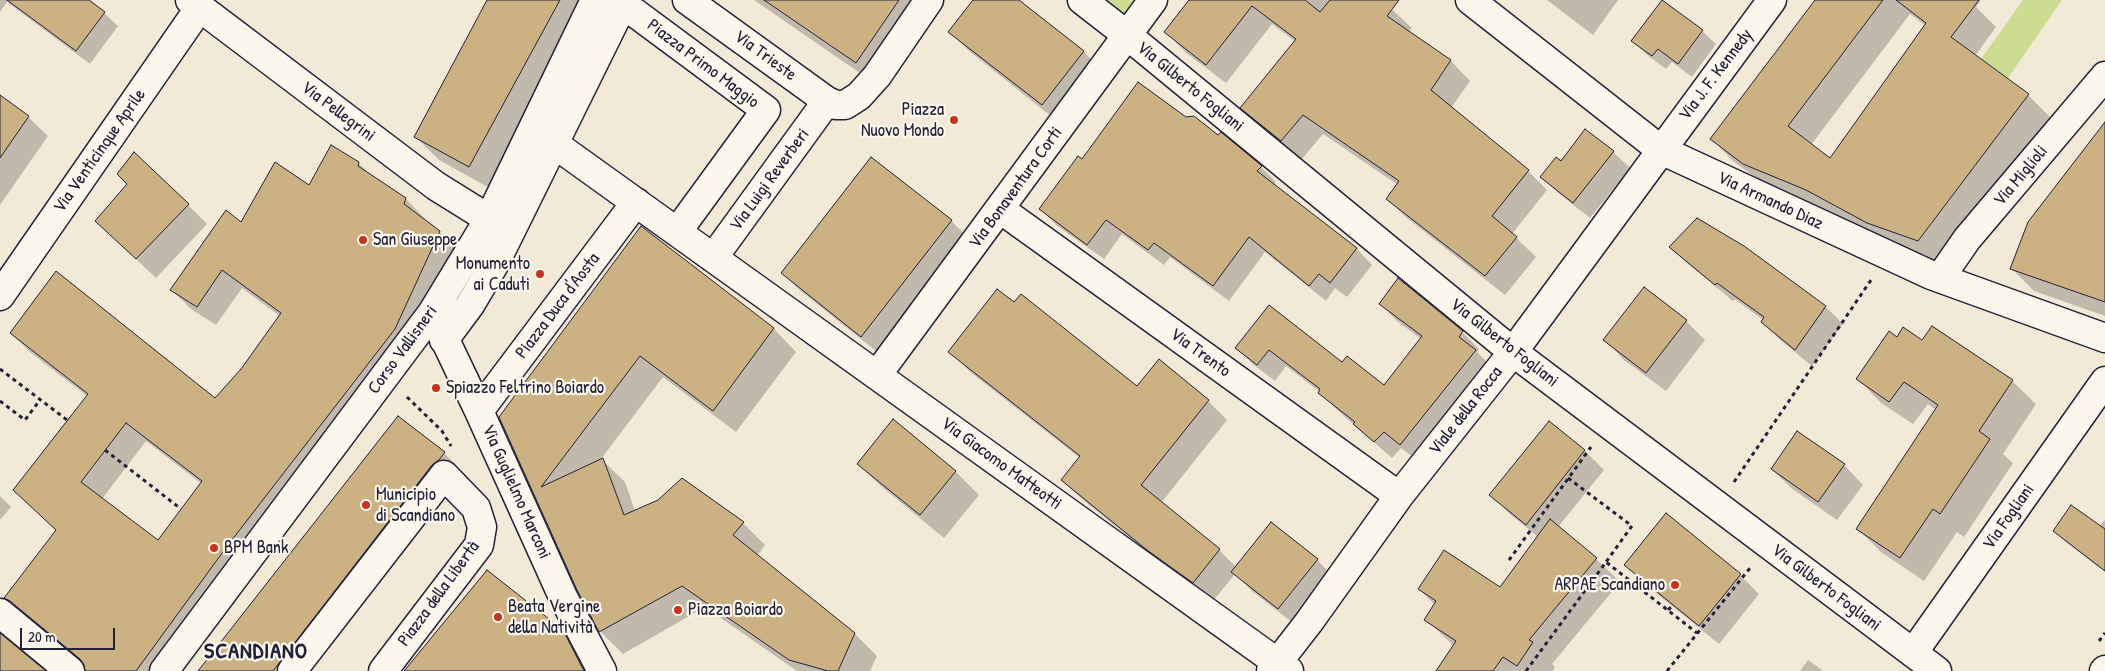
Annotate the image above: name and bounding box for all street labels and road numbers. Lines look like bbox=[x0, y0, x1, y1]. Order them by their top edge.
street label: Piazza Primo Maggio bbox=[643, 15, 763, 113]
street label: Via J. F. Kennedy bbox=[1674, 25, 1758, 125]
street label: Via Trieste bbox=[729, 26, 801, 86]
street label: Via Gilberto Fogliani bbox=[1132, 37, 1248, 137]
street label: Via Pellegrini bbox=[297, 77, 379, 147]
street label: Via Venticinque Aprile bbox=[49, 85, 151, 217]
street label: Via Bonaventura Corti bbox=[965, 123, 1067, 253]
street label: Via Luigi Reverberi bbox=[726, 124, 814, 236]
street label: Via Miglioli bbox=[1989, 141, 2053, 211]
street label: Via Armando Diaz bbox=[1714, 167, 1826, 235]
street label: Piazza Duca d'Aosta bbox=[511, 249, 605, 363]
street label: Via Gilberto Fogliani bbox=[1445, 294, 1563, 392]
street label: Corso Vallisneri bbox=[364, 301, 442, 399]
street label: Via Trento bbox=[1166, 324, 1234, 382]
street label: Viale della Rocca bbox=[1425, 362, 1507, 460]
street label: Via Giacomo Matteotti bbox=[936, 413, 1066, 515]
street label: Via Guglielmo Marconi bbox=[477, 422, 555, 562]
street label: Via Fogliani bbox=[1979, 480, 2039, 554]
street label: Piazza della Libertà bbox=[394, 537, 484, 651]
street label: Via Gilberto Fogliani bbox=[1767, 540, 1885, 636]

